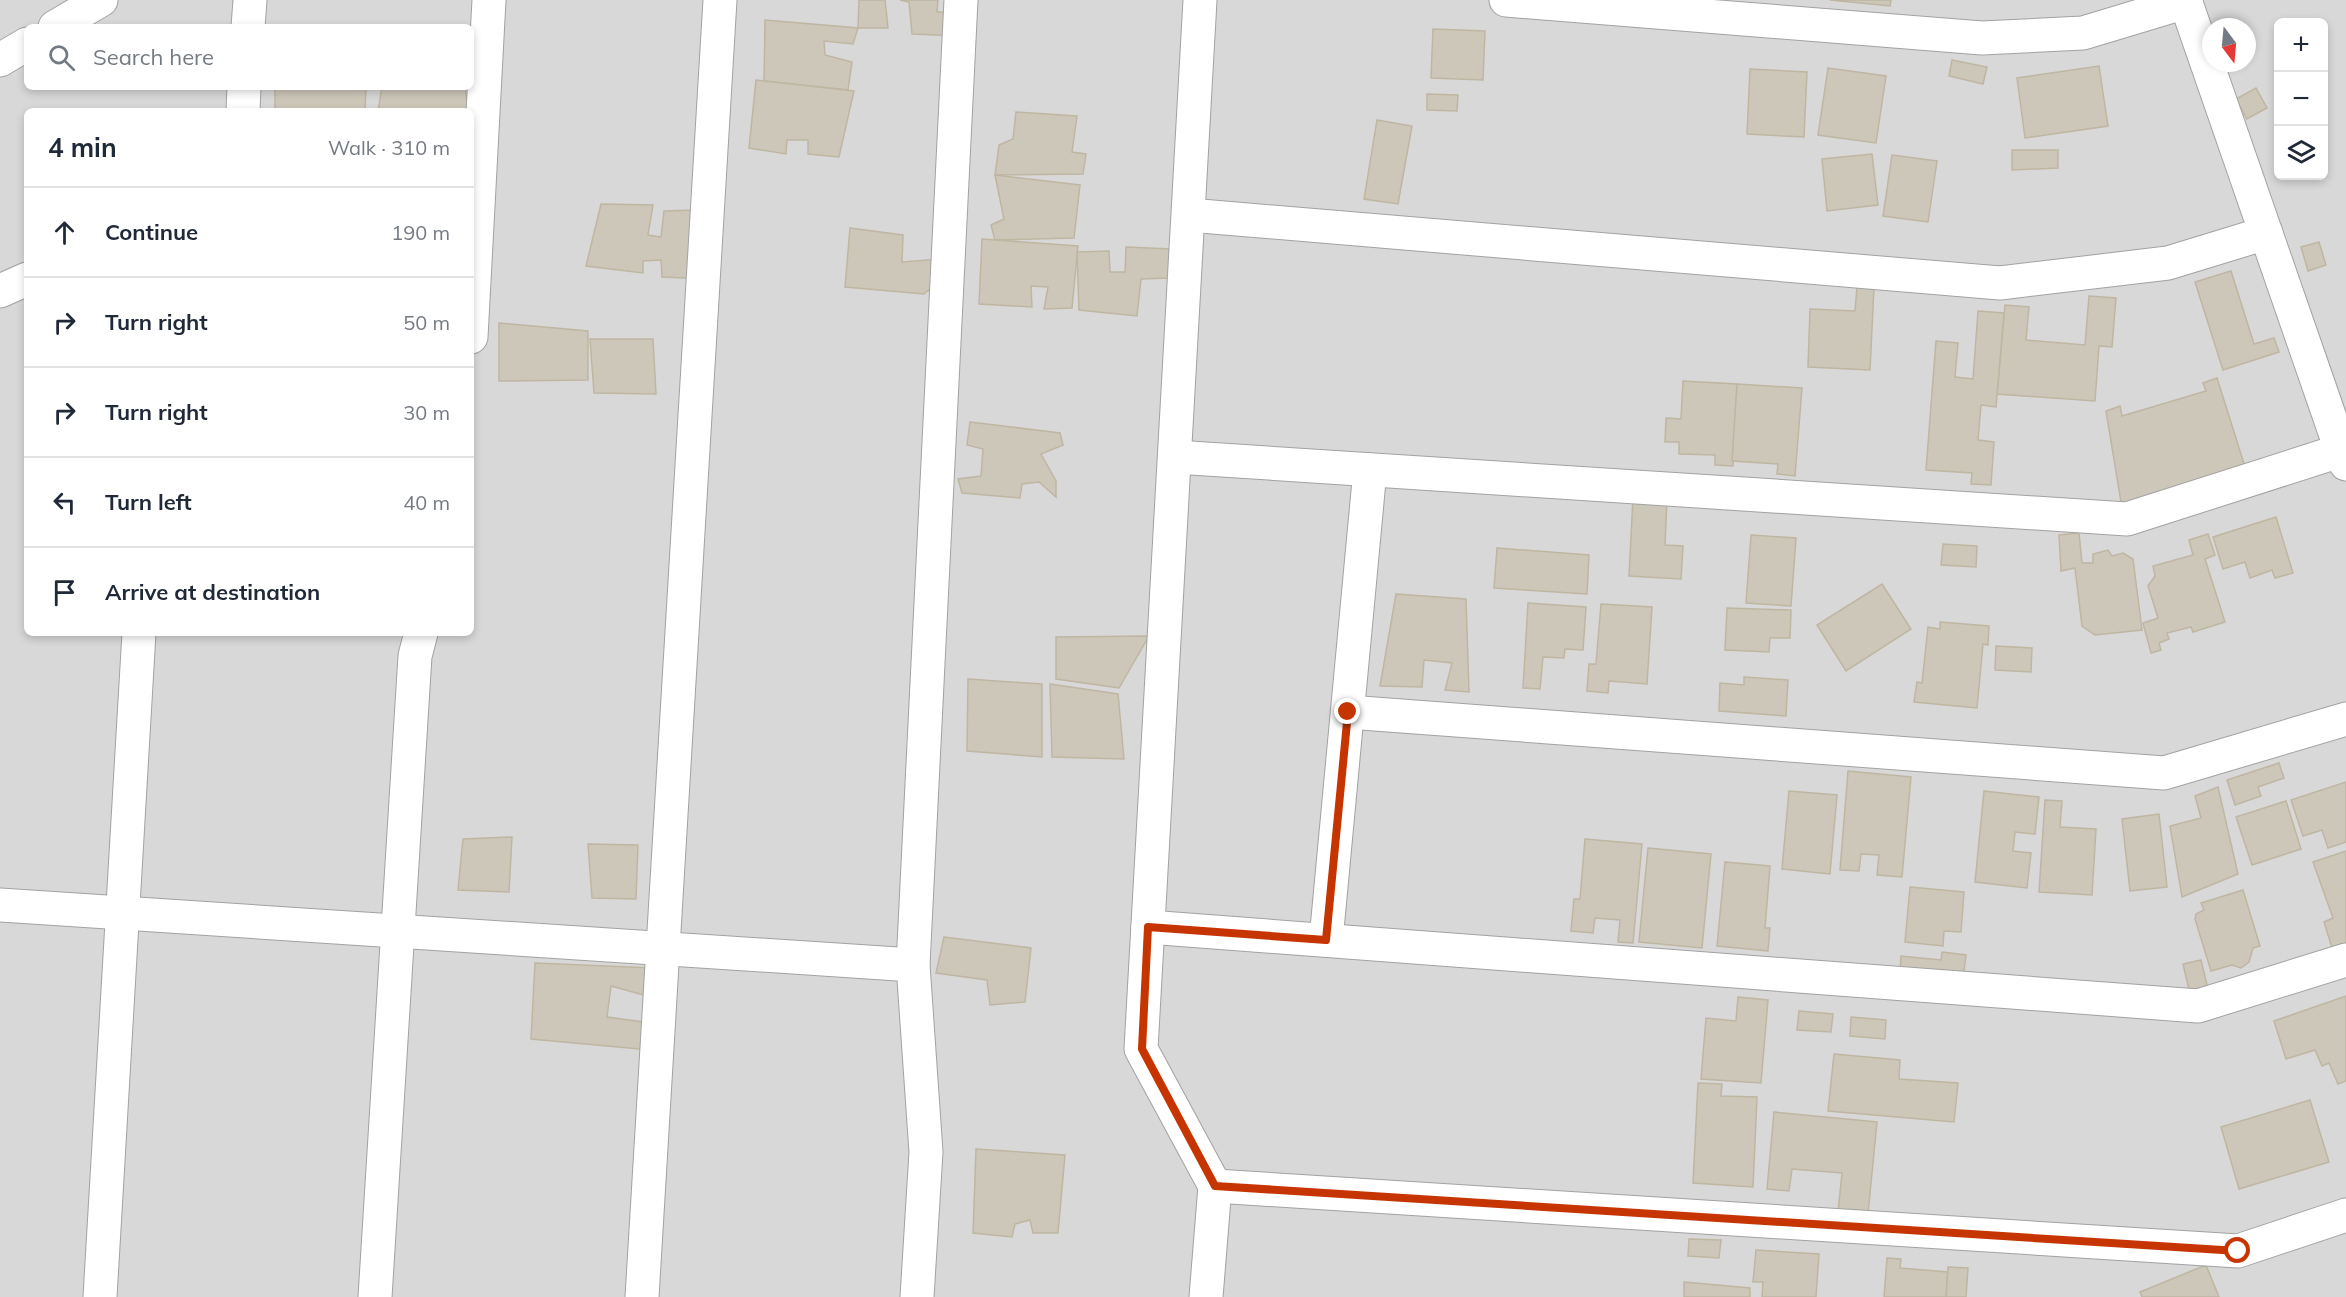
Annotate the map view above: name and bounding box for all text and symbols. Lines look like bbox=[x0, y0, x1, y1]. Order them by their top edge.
north arrow bbox=[2202, 18, 2256, 72]
map controls bbox=[2274, 18, 2328, 180]
button: + bbox=[2274, 18, 2328, 72]
search box bbox=[24, 24, 474, 90]
icon: search bbox=[45, 41, 78, 74]
text: Search here bbox=[93, 43, 214, 71]
button: − bbox=[2274, 72, 2328, 126]
button: layers bbox=[2274, 126, 2328, 180]
text: 4 min bbox=[48, 131, 117, 164]
text: Walk · 310 m bbox=[328, 135, 450, 160]
icon: ahead bbox=[48, 216, 81, 249]
text: Continue bbox=[105, 218, 198, 246]
text: 190 m bbox=[391, 220, 450, 245]
icon: right bbox=[48, 306, 81, 339]
text: Turn right bbox=[105, 308, 208, 336]
text: 50 m bbox=[403, 310, 450, 335]
icon: right bbox=[48, 396, 81, 429]
text: Turn right bbox=[105, 398, 208, 426]
text: 30 m bbox=[403, 400, 450, 425]
icon: left bbox=[48, 486, 81, 519]
text: Turn left bbox=[105, 488, 192, 516]
text: 40 m bbox=[403, 490, 450, 515]
icon: arrive bbox=[48, 576, 81, 609]
text: Arrive at destination bbox=[105, 578, 320, 606]
route end bbox=[1334, 698, 1360, 724]
route start bbox=[2224, 1237, 2250, 1263]

